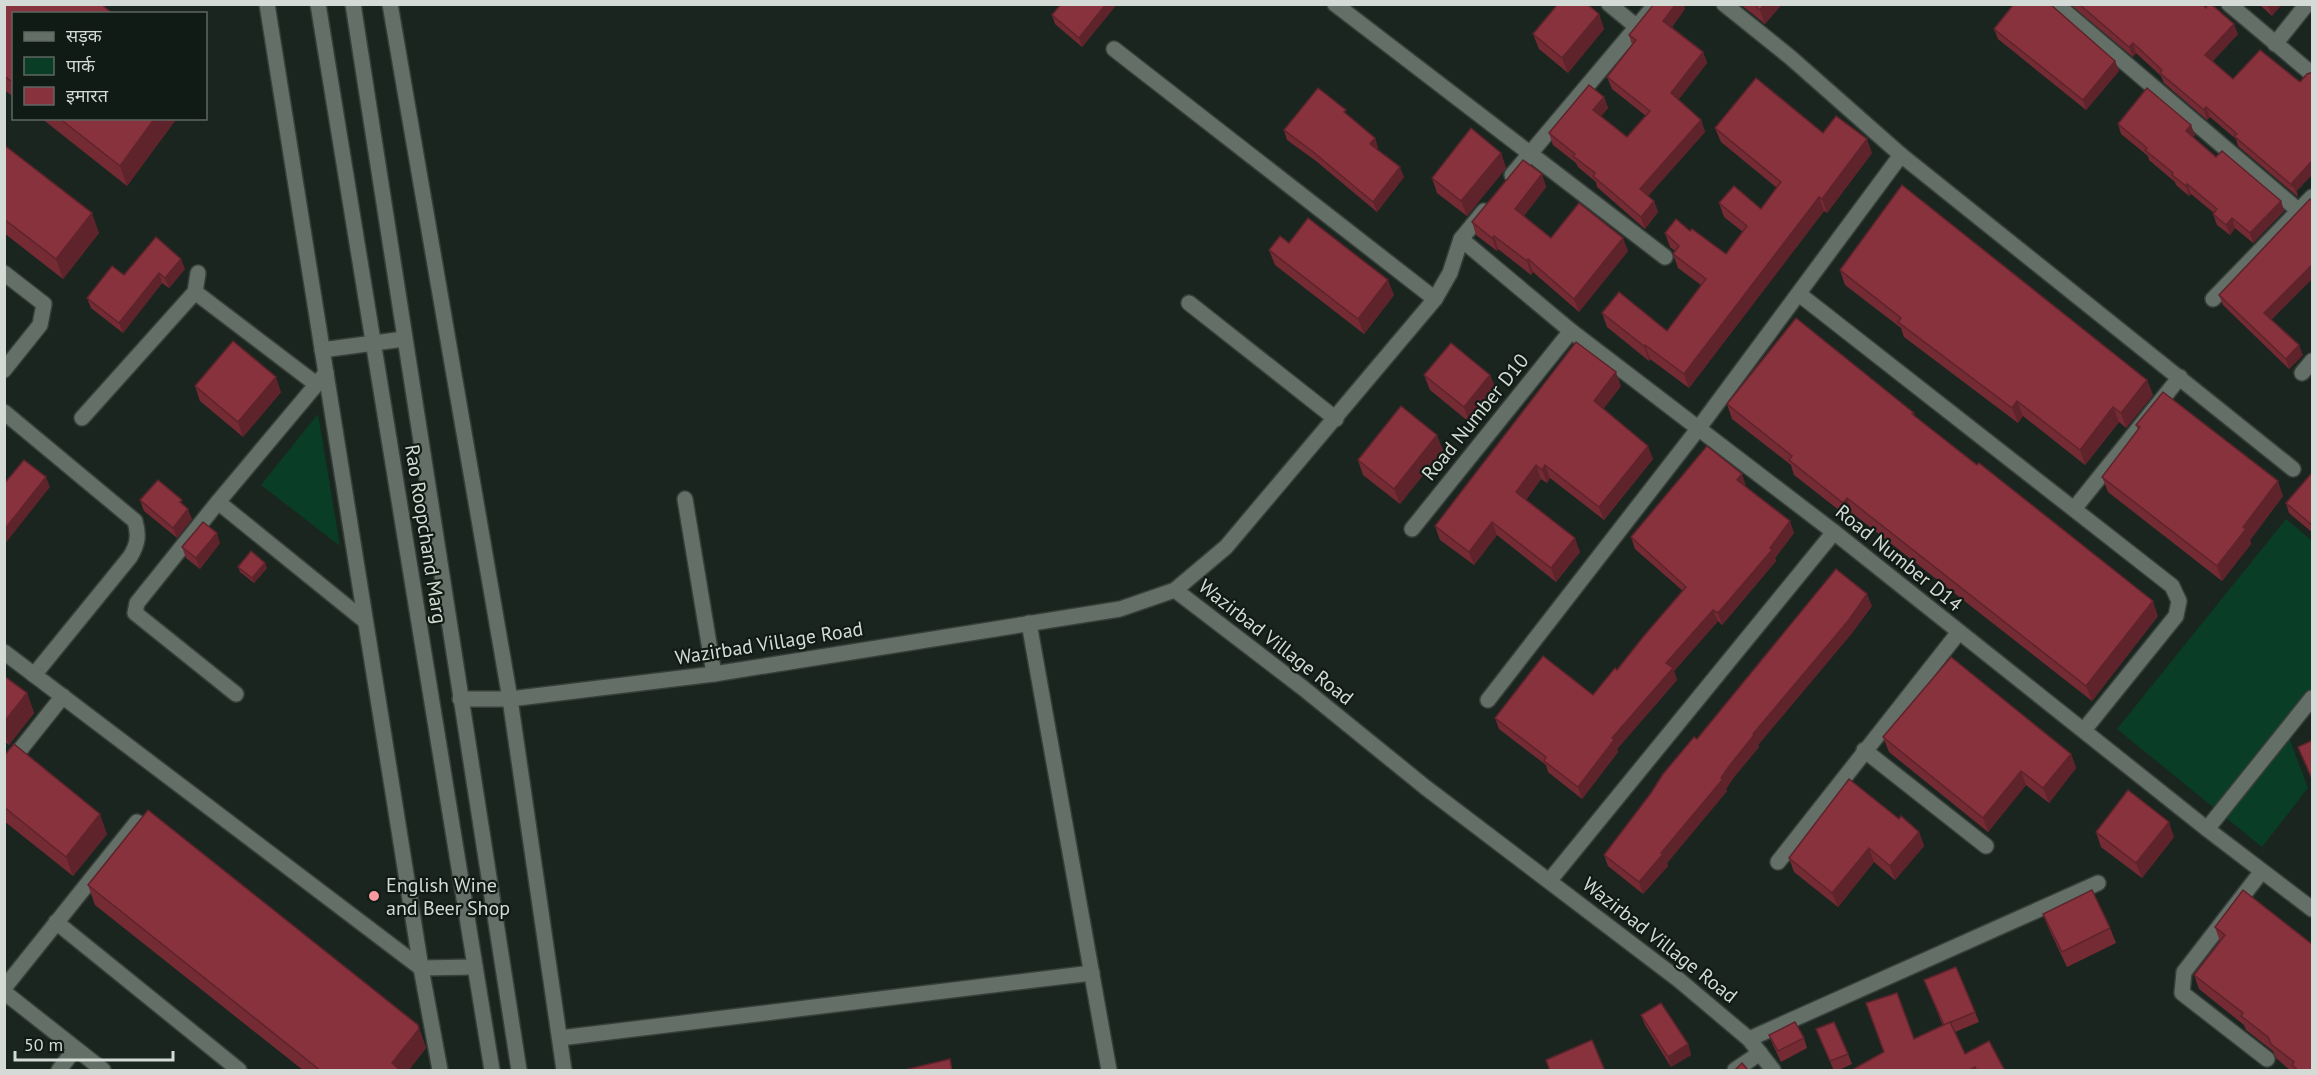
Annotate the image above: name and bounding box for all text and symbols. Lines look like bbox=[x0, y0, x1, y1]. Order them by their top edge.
legend bbox=[12, 12, 207, 120]
text: सड़क bbox=[66, 24, 103, 47]
text: पार्क bbox=[66, 54, 96, 77]
text: इमारत bbox=[66, 84, 109, 107]
street label: Road Number D10 bbox=[1416, 348, 1534, 486]
street label: Rao Roopchand Marg bbox=[399, 443, 453, 625]
street label: Road Number D14 bbox=[1830, 499, 1968, 617]
street label: Wazirbad Village Road bbox=[1193, 573, 1359, 711]
street label: Wazirbad Village Road bbox=[673, 615, 865, 671]
street label: Wazirbad Village Road bbox=[1577, 871, 1743, 1009]
place label: English Wine and Beer Shop bbox=[386, 872, 510, 921]
marker: English Wine and Beer Shop bbox=[367, 889, 381, 903]
scale bar bbox=[15, 1024, 172, 1062]
text: 50 m bbox=[24, 1033, 63, 1056]

